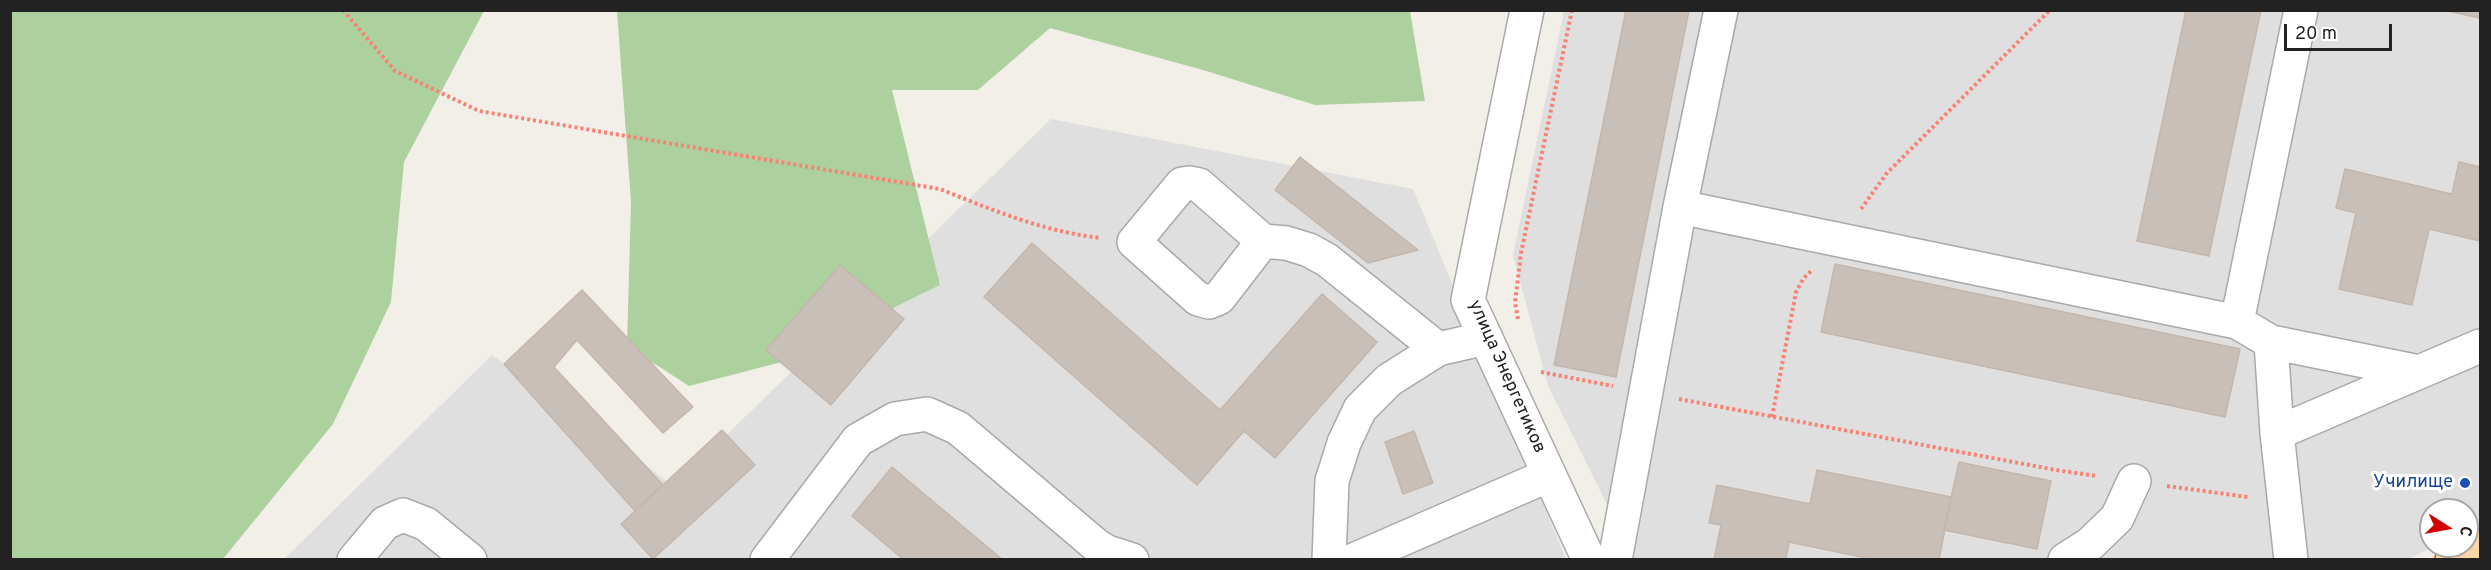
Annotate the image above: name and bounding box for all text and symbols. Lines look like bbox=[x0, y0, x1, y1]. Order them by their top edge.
scale bar bbox=[2287, 12, 2395, 50]
text: 20 m bbox=[2295, 23, 2337, 46]
street label: улица Энергетиков bbox=[1463, 297, 1549, 457]
place label: Училище bbox=[2373, 472, 2453, 494]
marker: Училище bbox=[2458, 476, 2472, 490]
north arrow bbox=[2419, 498, 2479, 558]
text: С bbox=[2454, 524, 2475, 538]

